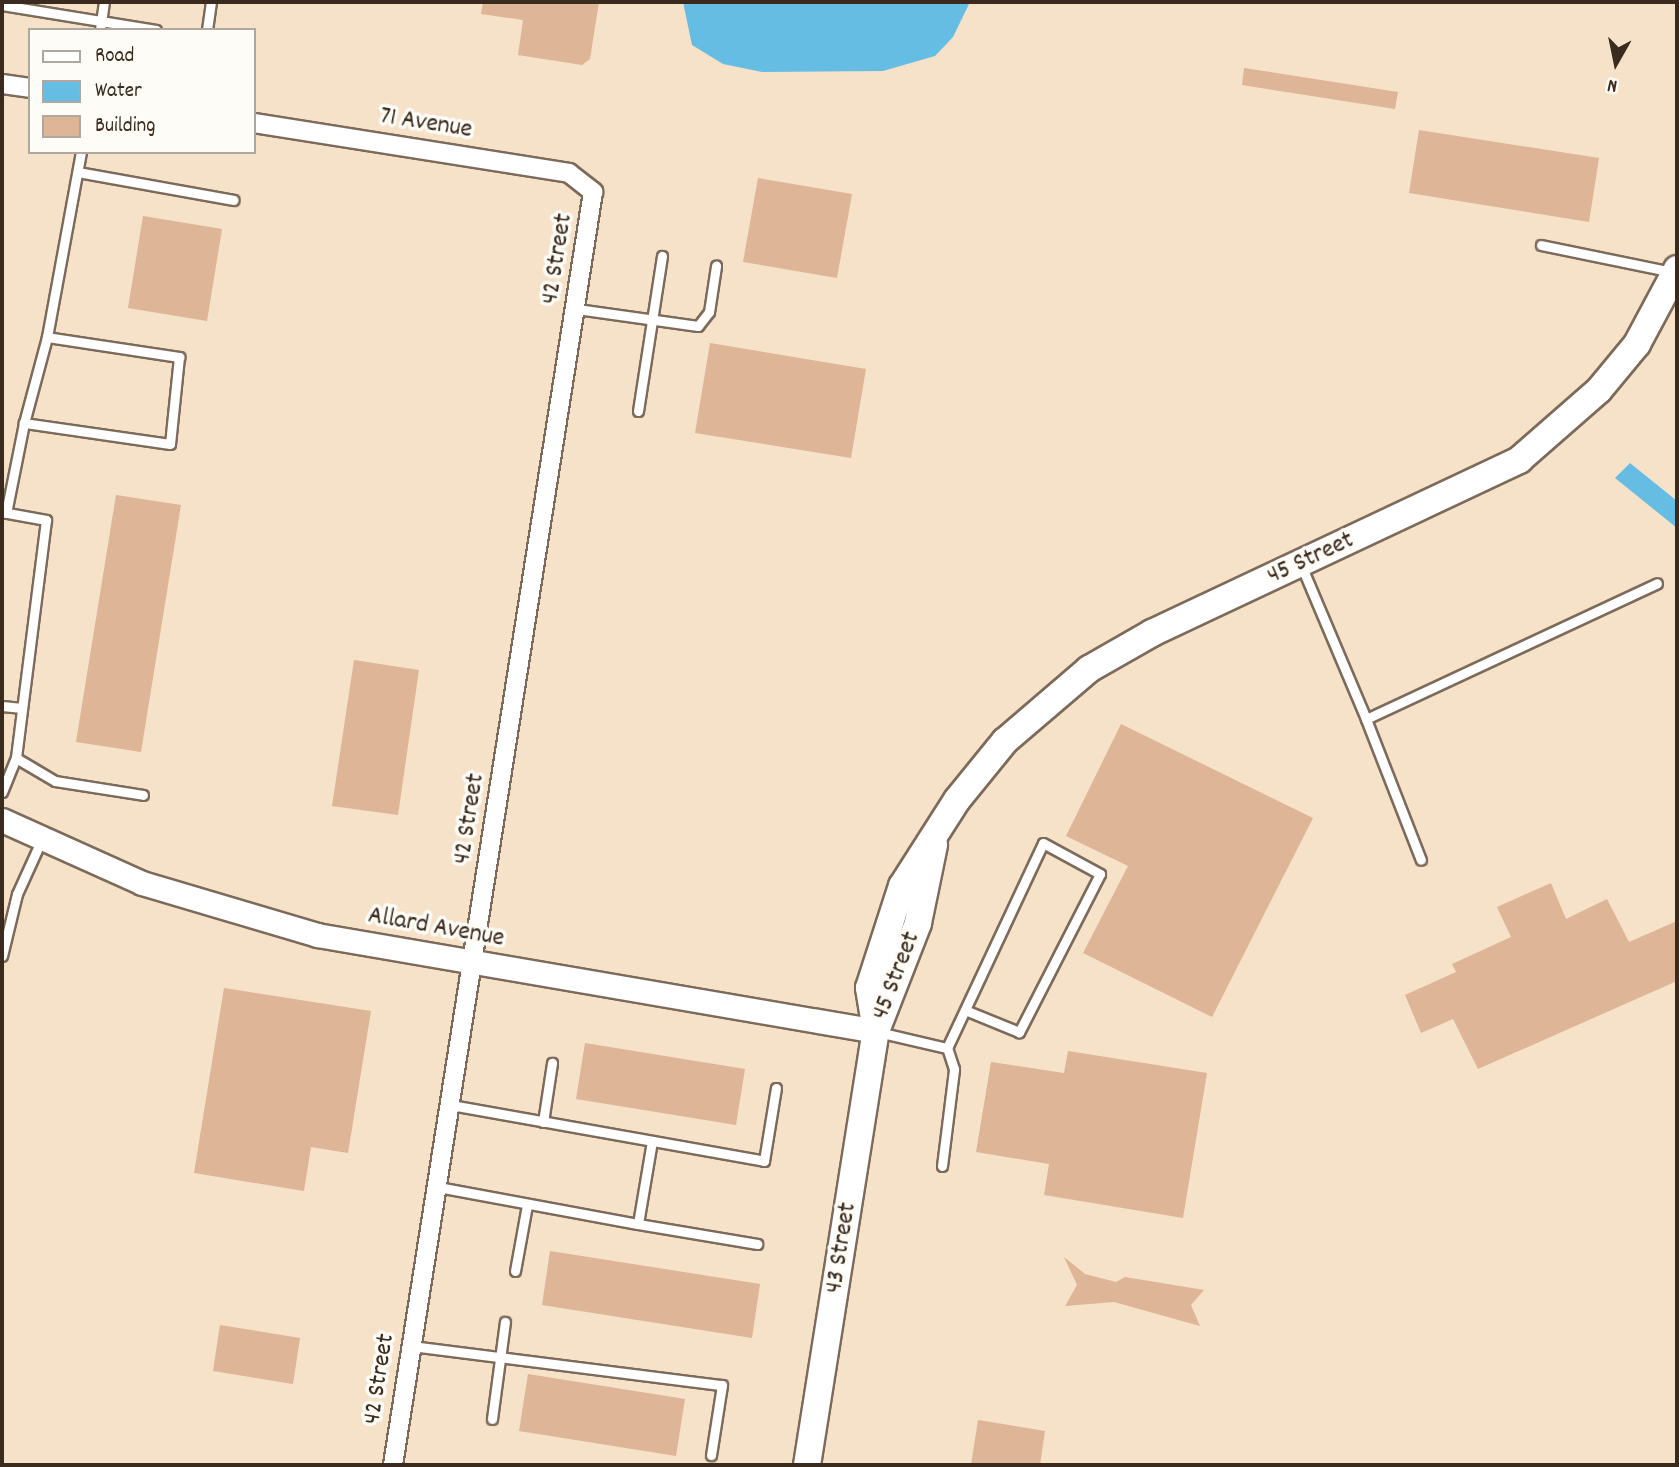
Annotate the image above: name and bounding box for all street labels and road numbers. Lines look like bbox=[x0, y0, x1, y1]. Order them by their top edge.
street label: 71 Avenue bbox=[378, 101, 474, 147]
street label: 42 Street bbox=[535, 211, 581, 307]
street label: 45 Street bbox=[1263, 525, 1359, 593]
street label: 42 Street bbox=[447, 771, 493, 867]
street label: Allard Avenue bbox=[365, 901, 507, 955]
street label: 45 Street bbox=[866, 927, 928, 1025]
street label: 43 Street bbox=[819, 1200, 865, 1296]
street label: 42 Street bbox=[357, 1331, 403, 1427]

